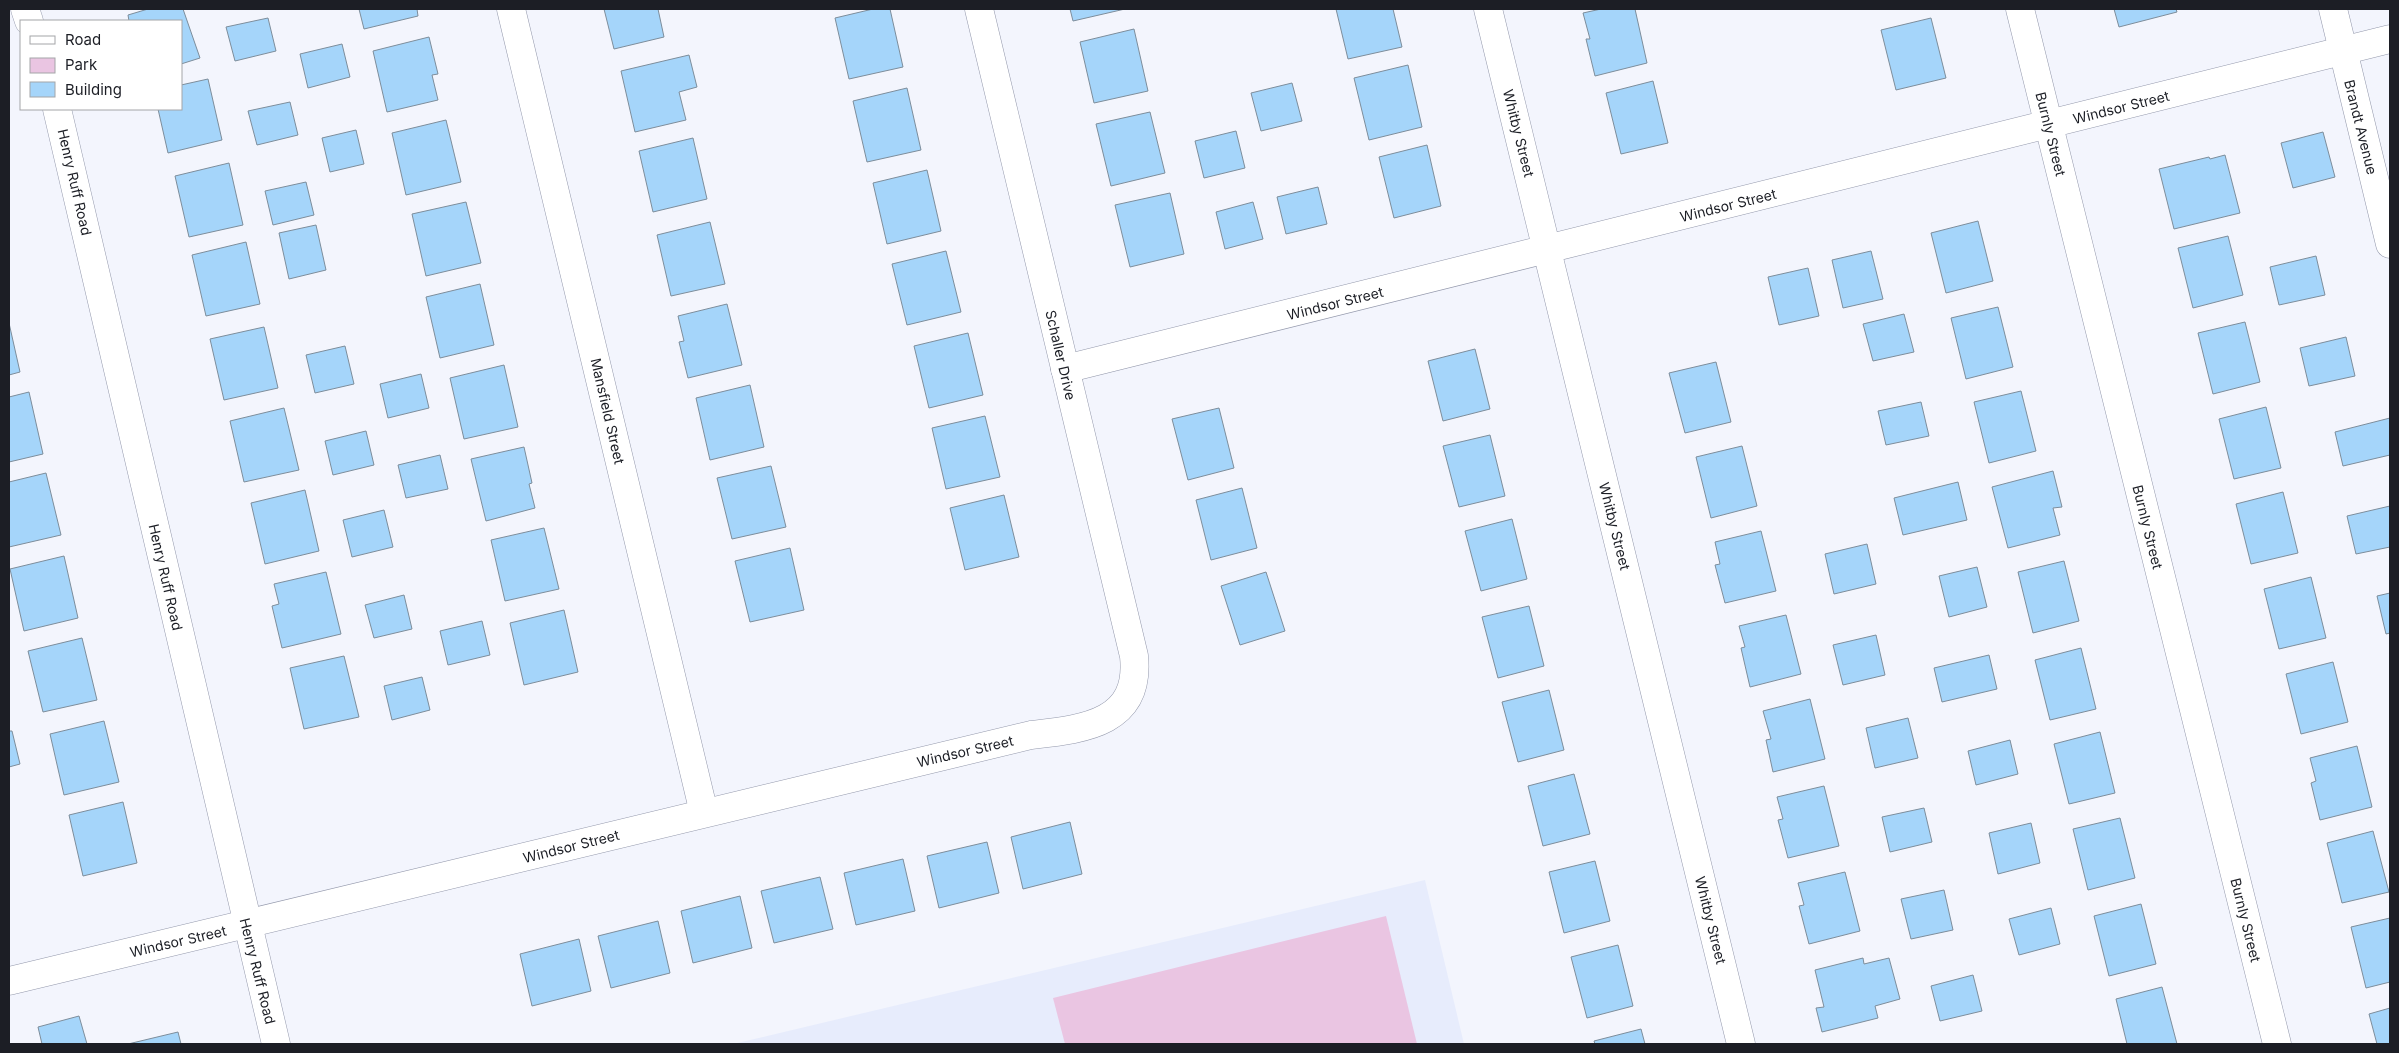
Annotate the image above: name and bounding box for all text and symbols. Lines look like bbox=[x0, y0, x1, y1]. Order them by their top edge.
legend bbox=[20, 20, 182, 110]
text: Road bbox=[65, 30, 101, 49]
text: Park bbox=[65, 55, 98, 74]
street label: Brandt Avenue bbox=[2341, 78, 2381, 176]
text: Building bbox=[65, 80, 122, 99]
street label: Whitby Street bbox=[1500, 87, 1538, 179]
street label: Windsor Street bbox=[2071, 87, 2171, 127]
street label: Burnly Street bbox=[2032, 90, 2070, 178]
street label: Henry Ruff Road bbox=[54, 127, 96, 237]
street label: Windsor Street bbox=[1678, 185, 1778, 225]
street label: Windsor Street bbox=[1285, 283, 1385, 323]
street label: Schaller Drive bbox=[1042, 308, 1080, 402]
street label: Mansfield Street bbox=[588, 356, 629, 466]
street label: Whitby Street bbox=[1596, 480, 1634, 572]
street label: Burnly Street bbox=[2129, 483, 2167, 571]
street label: Henry Ruff Road bbox=[145, 522, 187, 632]
street label: Windsor Street bbox=[915, 732, 1015, 770]
street label: Windsor Street bbox=[521, 826, 621, 866]
street label: Whitby Street bbox=[1692, 874, 1730, 966]
street label: Burnly Street bbox=[2227, 876, 2265, 964]
street label: Henry Ruff Road bbox=[237, 916, 279, 1026]
street label: Windsor Street bbox=[128, 922, 228, 960]

